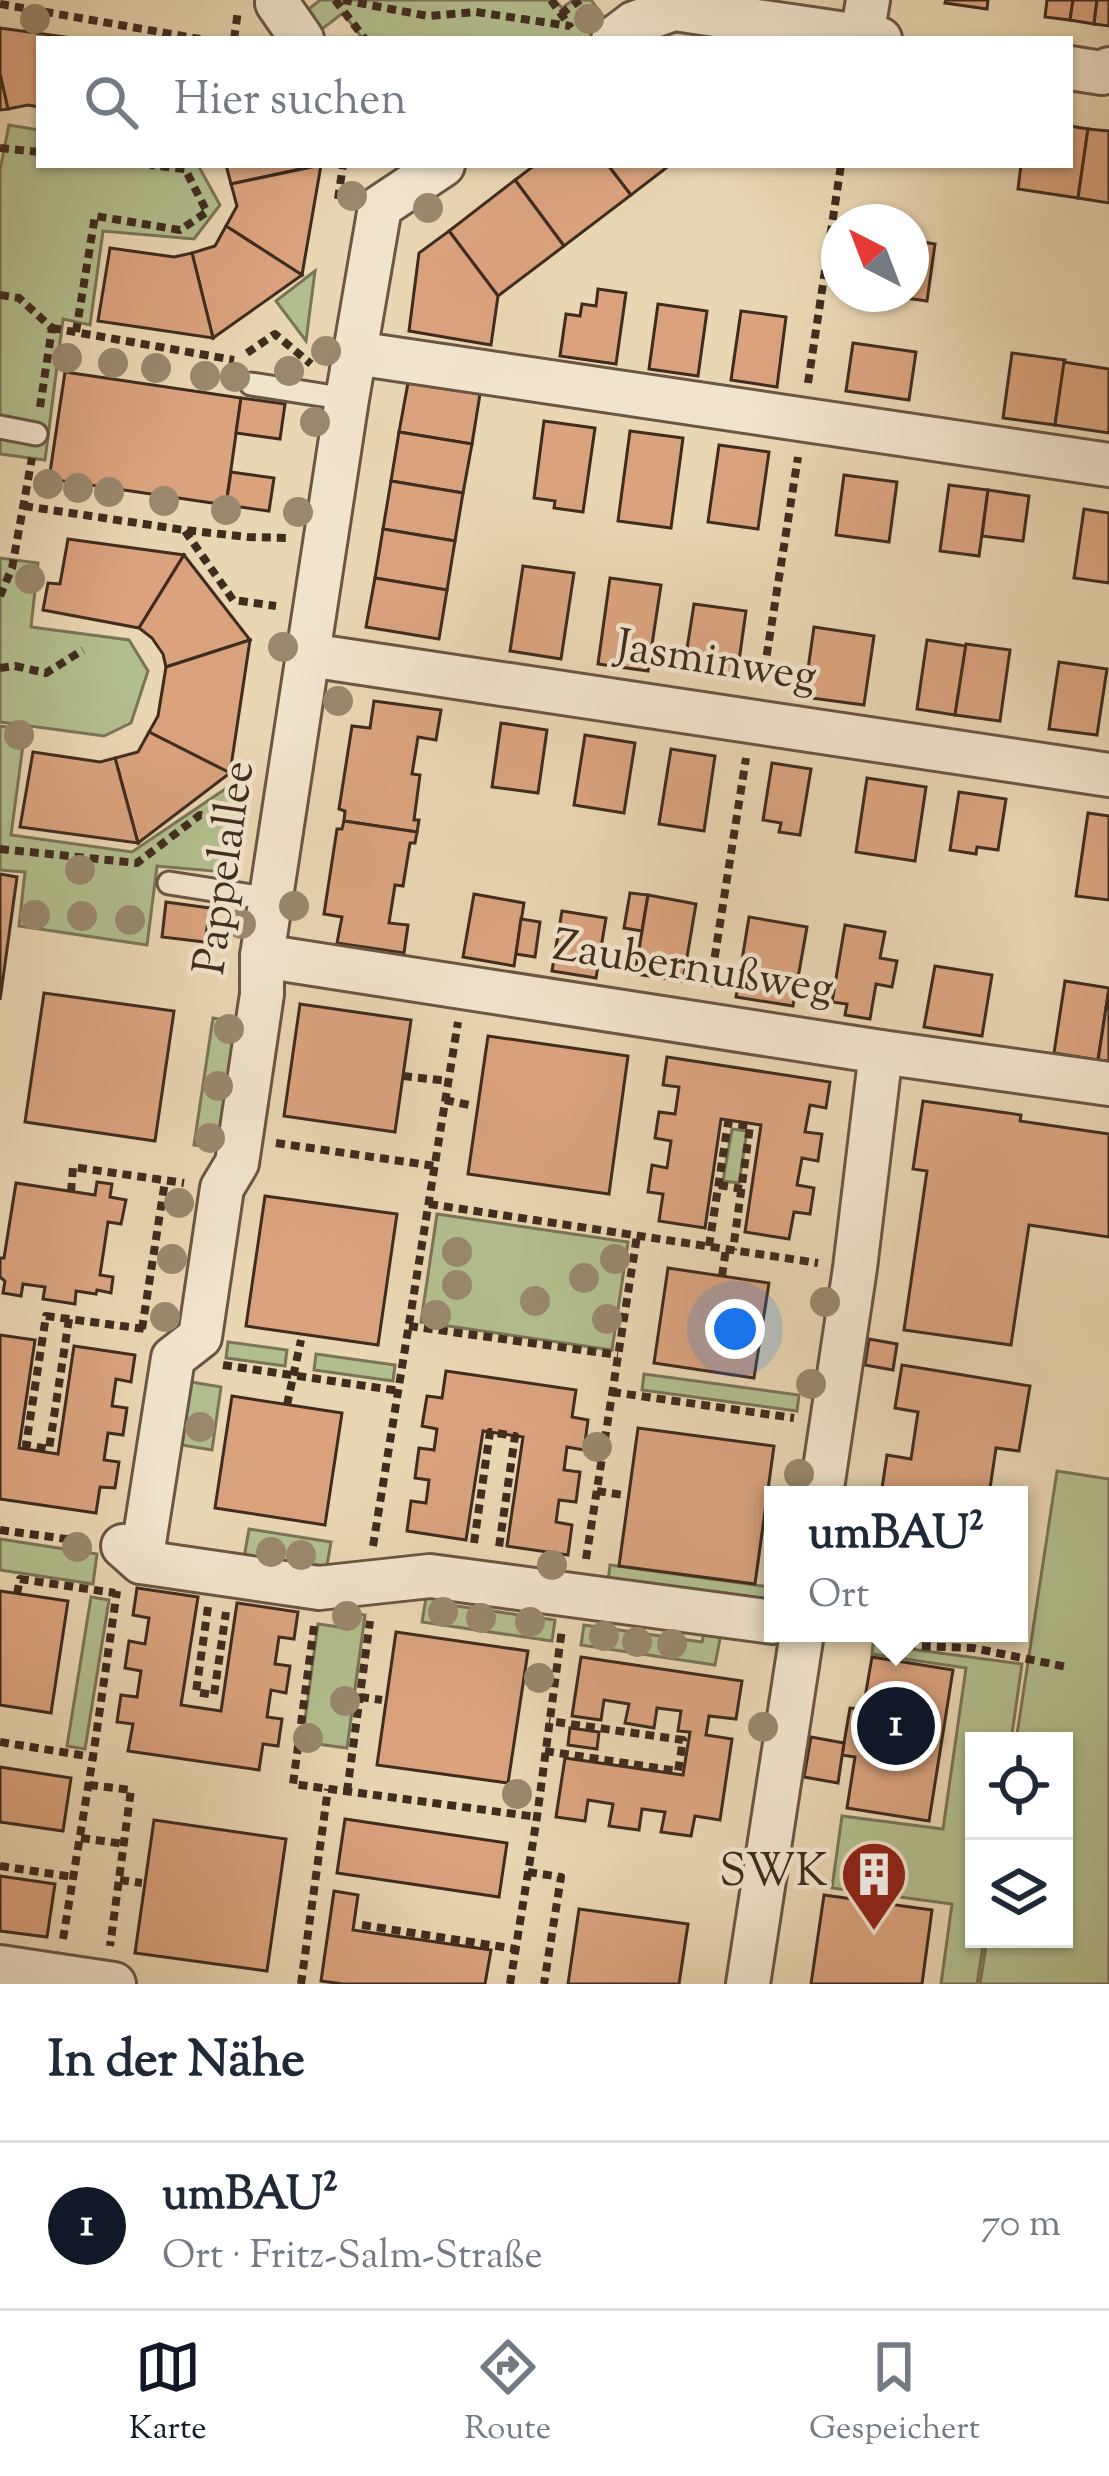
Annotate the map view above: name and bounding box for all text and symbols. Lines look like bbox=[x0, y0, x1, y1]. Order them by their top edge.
search box bbox=[36, 36, 1073, 168]
icon: search bbox=[78, 69, 144, 135]
text: Hier suchen bbox=[174, 70, 407, 135]
north arrow bbox=[821, 204, 929, 312]
street label: Jasminweg bbox=[608, 616, 821, 712]
street label: Pappelallee bbox=[180, 757, 274, 979]
street label: Zaubernußweg bbox=[548, 916, 838, 1024]
your location bbox=[705, 1299, 765, 1359]
popup bbox=[764, 1486, 1028, 1642]
text: umBAU² bbox=[808, 1504, 984, 1569]
text: Ort bbox=[808, 1569, 869, 1625]
pin: 1 bbox=[857, 1681, 935, 1771]
map controls bbox=[965, 1732, 1073, 1948]
button: locate bbox=[965, 1732, 1073, 1840]
building icon: SWK bbox=[839, 1839, 909, 1933]
button: layers bbox=[965, 1840, 1073, 1948]
place label: SWK bbox=[719, 1842, 828, 1907]
text: In der Nähe bbox=[48, 2026, 305, 2099]
text: umBAU² bbox=[162, 2165, 338, 2230]
text: 1 bbox=[80, 2198, 94, 2254]
text: 70 m bbox=[981, 2198, 1061, 2254]
text: Ort · Fritz-Salm-Straße bbox=[162, 2230, 543, 2286]
tab: Karte bbox=[129, 2334, 207, 2454]
tab: Route bbox=[465, 2334, 551, 2454]
tab: Gespeichert bbox=[809, 2334, 980, 2454]

